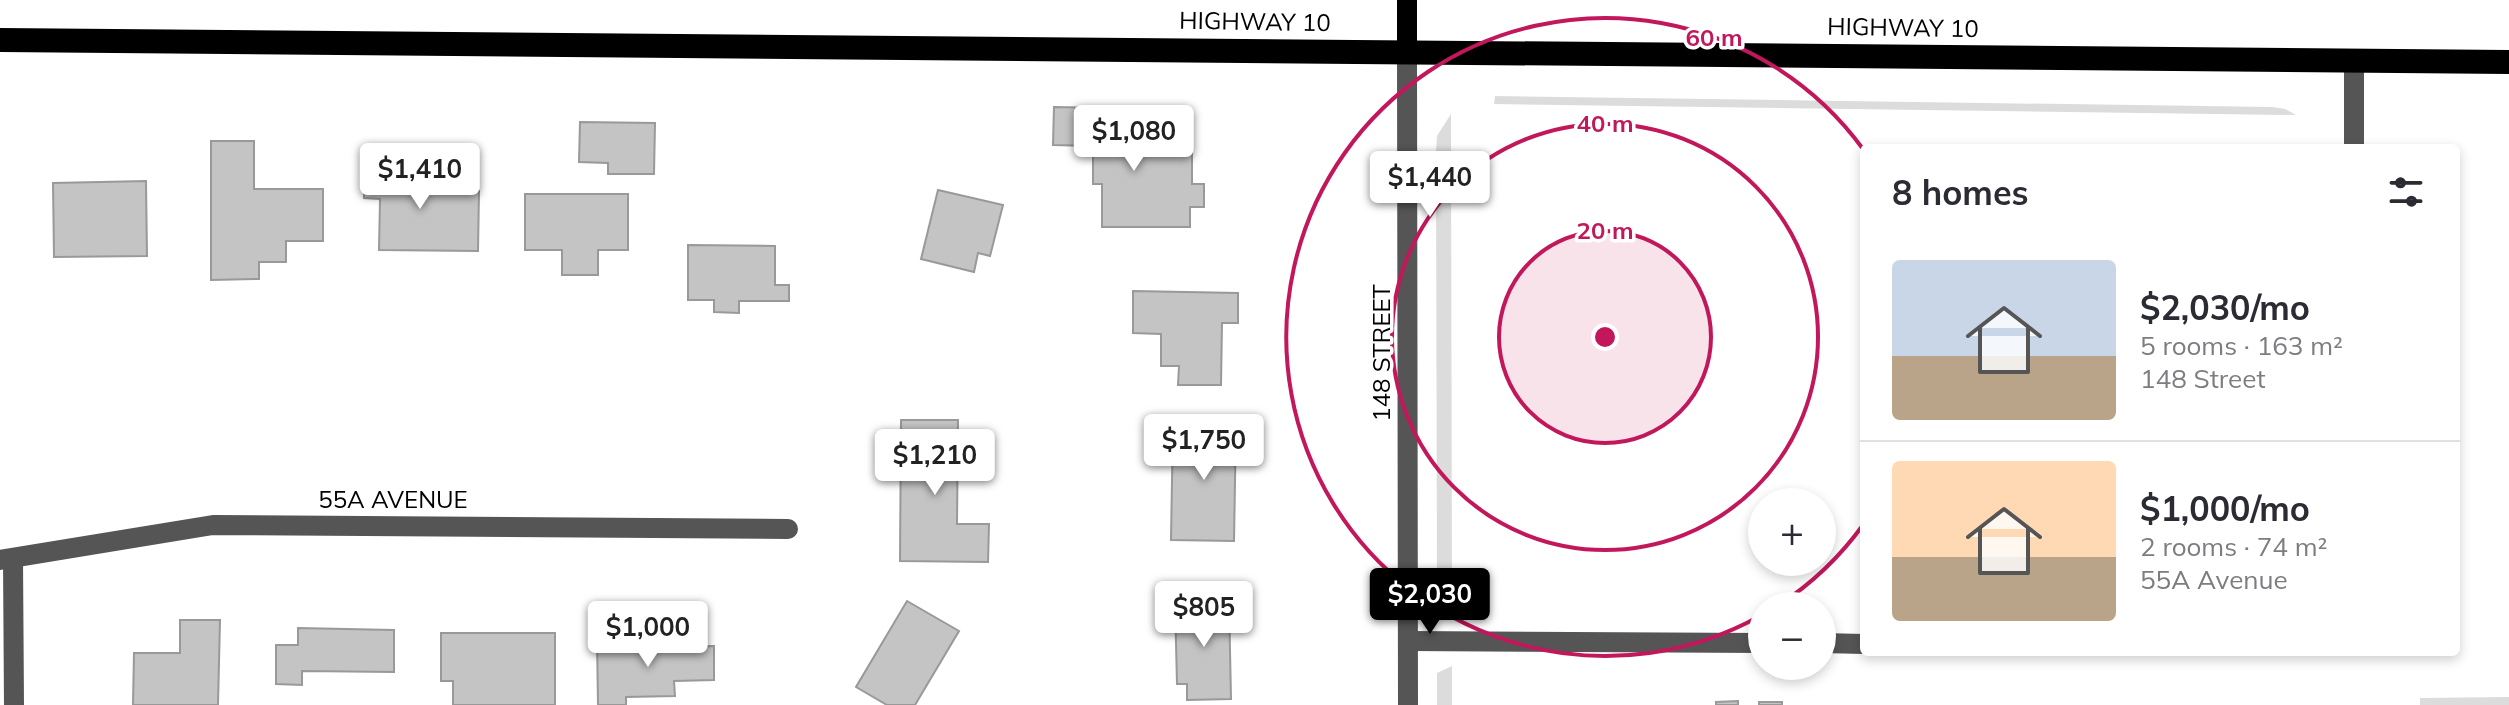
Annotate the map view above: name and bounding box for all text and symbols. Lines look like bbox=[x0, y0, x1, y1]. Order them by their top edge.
street label: HIGHWAY 10 bbox=[1179, 5, 1331, 37]
street label: HIGHWAY 10 bbox=[1827, 11, 1979, 43]
text: 60 m bbox=[1686, 22, 1742, 52]
pin: $1,080 bbox=[1069, 105, 1199, 173]
text: 40 m bbox=[1577, 108, 1633, 138]
text: $1,080 bbox=[1092, 114, 1176, 147]
pin: $1,410 bbox=[355, 143, 485, 211]
pin: $1,440 bbox=[1365, 151, 1495, 219]
text: $1,410 bbox=[378, 152, 462, 185]
text: $1,440 bbox=[1388, 160, 1472, 193]
icon: filters bbox=[2384, 170, 2428, 214]
text: 8 homes bbox=[1892, 171, 2029, 214]
text: 20 m bbox=[1577, 215, 1633, 245]
street label: 148 STREET bbox=[1366, 284, 1396, 422]
text: $2,030/mo bbox=[2140, 286, 2310, 329]
icon: home bbox=[1956, 292, 2052, 388]
centre of rings bbox=[1591, 323, 1619, 351]
text: 5 rooms · 163 m² bbox=[2140, 329, 2343, 362]
text: 148 Street bbox=[2140, 362, 2266, 395]
pin: $1,750 bbox=[1139, 414, 1269, 482]
text: $1,750 bbox=[1162, 423, 1246, 456]
pin: $1,210 bbox=[870, 429, 1000, 497]
text: $1,210 bbox=[893, 438, 977, 471]
street label: 55A AVENUE bbox=[318, 484, 468, 514]
text: $1,000/mo bbox=[2140, 487, 2310, 530]
map controls bbox=[1748, 488, 1836, 680]
button: + bbox=[1748, 488, 1836, 576]
icon: home bbox=[1956, 493, 2052, 589]
text: 2 rooms · 74 m² bbox=[2140, 530, 2327, 563]
text: 55A Avenue bbox=[2140, 563, 2288, 596]
pin: $2,030 bbox=[1365, 568, 1495, 636]
text: $2,030 bbox=[1388, 577, 1472, 610]
pin: $805 bbox=[1157, 581, 1251, 649]
text: $805 bbox=[1173, 590, 1235, 623]
button: − bbox=[1748, 592, 1836, 680]
pin: $1,000 bbox=[583, 601, 713, 669]
text: $1,000 bbox=[606, 610, 690, 643]

